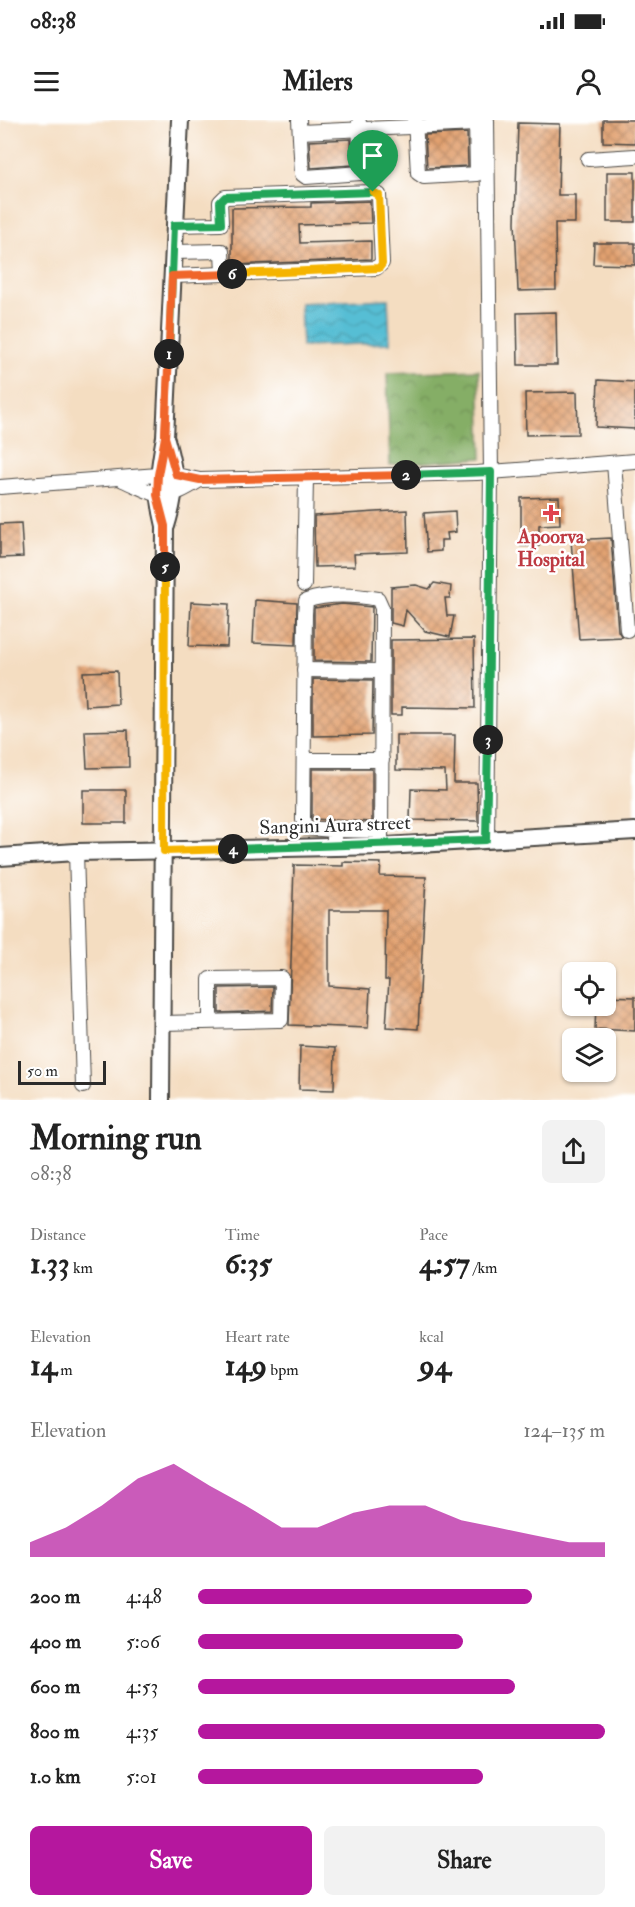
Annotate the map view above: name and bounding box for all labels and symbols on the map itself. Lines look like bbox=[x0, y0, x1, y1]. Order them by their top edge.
pin bbox=[347, 130, 398, 192]
pin: 6 bbox=[217, 259, 247, 289]
pin: 1 bbox=[154, 339, 184, 369]
pin: 2 bbox=[391, 460, 421, 490]
marker: Apoorva Hospital bbox=[542, 504, 560, 522]
place label: Apoorva Hospital bbox=[517, 524, 586, 573]
pin: 5 bbox=[150, 552, 180, 582]
pin: 3 bbox=[473, 725, 503, 755]
street label: Sangini Aura street bbox=[259, 810, 412, 840]
pin: 4 bbox=[218, 834, 248, 864]
scale bar bbox=[18, 1058, 106, 1085]

